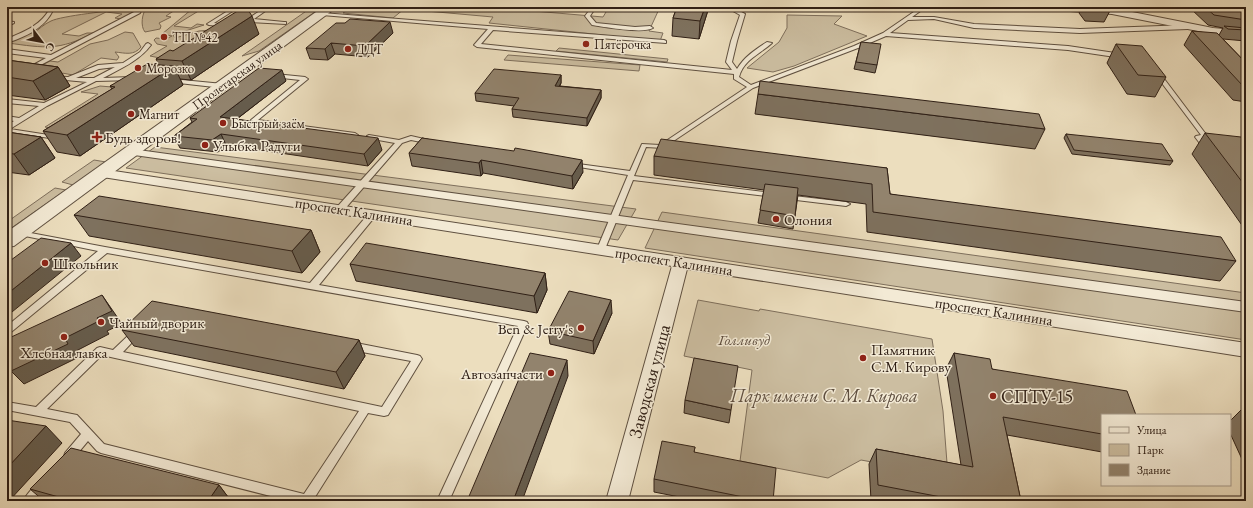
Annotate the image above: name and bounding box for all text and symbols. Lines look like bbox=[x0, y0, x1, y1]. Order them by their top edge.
north arrow bbox=[22, 22, 62, 62]
place label: ТП №42 bbox=[172, 29, 219, 46]
marker: ТП №42 bbox=[159, 32, 169, 42]
street label: Пролетарская улица bbox=[189, 36, 286, 113]
place label: Пятёрочка bbox=[594, 36, 652, 53]
marker: Пятёрочка bbox=[581, 39, 591, 49]
text: С bbox=[42, 40, 58, 54]
place label: ДДТ bbox=[356, 41, 383, 58]
marker: ДДТ bbox=[343, 44, 353, 54]
place label: Морозко bbox=[146, 60, 194, 77]
marker: Морозко bbox=[133, 63, 143, 73]
place label: Магнит bbox=[139, 106, 180, 123]
marker: Магнит bbox=[126, 109, 136, 119]
place label: Быстрый заём bbox=[231, 115, 305, 132]
marker: Быстрый заём bbox=[218, 118, 228, 128]
place label: Будь здоров! bbox=[105, 128, 181, 147]
marker: Будь здоров! bbox=[92, 132, 102, 142]
place label: Улыбка Радуги bbox=[212, 136, 301, 155]
marker: Улыбка Радуги bbox=[200, 140, 210, 150]
street label: проспект Калинина bbox=[294, 192, 414, 230]
place label: Олония bbox=[784, 210, 832, 229]
marker: Олония bbox=[771, 214, 781, 224]
street label: проспект Калинина bbox=[614, 242, 734, 280]
place label: Школьник bbox=[53, 254, 118, 273]
marker: Школьник bbox=[40, 258, 50, 268]
street label: проспект Калинина bbox=[934, 292, 1054, 330]
place label: Чайный дворик bbox=[109, 313, 204, 332]
marker: Чайный дворик bbox=[96, 317, 106, 327]
place label: Ben & Jerry's bbox=[498, 319, 573, 338]
street label: Заводская улица bbox=[623, 321, 675, 440]
marker: Ben & Jerry's bbox=[576, 323, 586, 333]
park label: Голливуд bbox=[717, 330, 770, 349]
marker: Хлебная лавка bbox=[59, 332, 69, 342]
place label: Памятник С.М. Кирову bbox=[871, 340, 951, 376]
place label: Хлебная лавка bbox=[20, 343, 107, 362]
marker: Памятник С.М. Кирову bbox=[858, 353, 868, 363]
place label: Автозапчасти bbox=[460, 364, 543, 383]
marker: Автозапчасти bbox=[546, 368, 556, 378]
park label: Парк имени С. М. Кирова bbox=[729, 384, 918, 408]
place label: СПТУ-15 bbox=[1001, 385, 1073, 408]
marker: СПТУ-15 bbox=[988, 391, 998, 401]
legend bbox=[1101, 414, 1231, 486]
text: Улица bbox=[1136, 422, 1167, 438]
text: Парк bbox=[1137, 442, 1164, 458]
text: Здание bbox=[1137, 462, 1171, 478]

